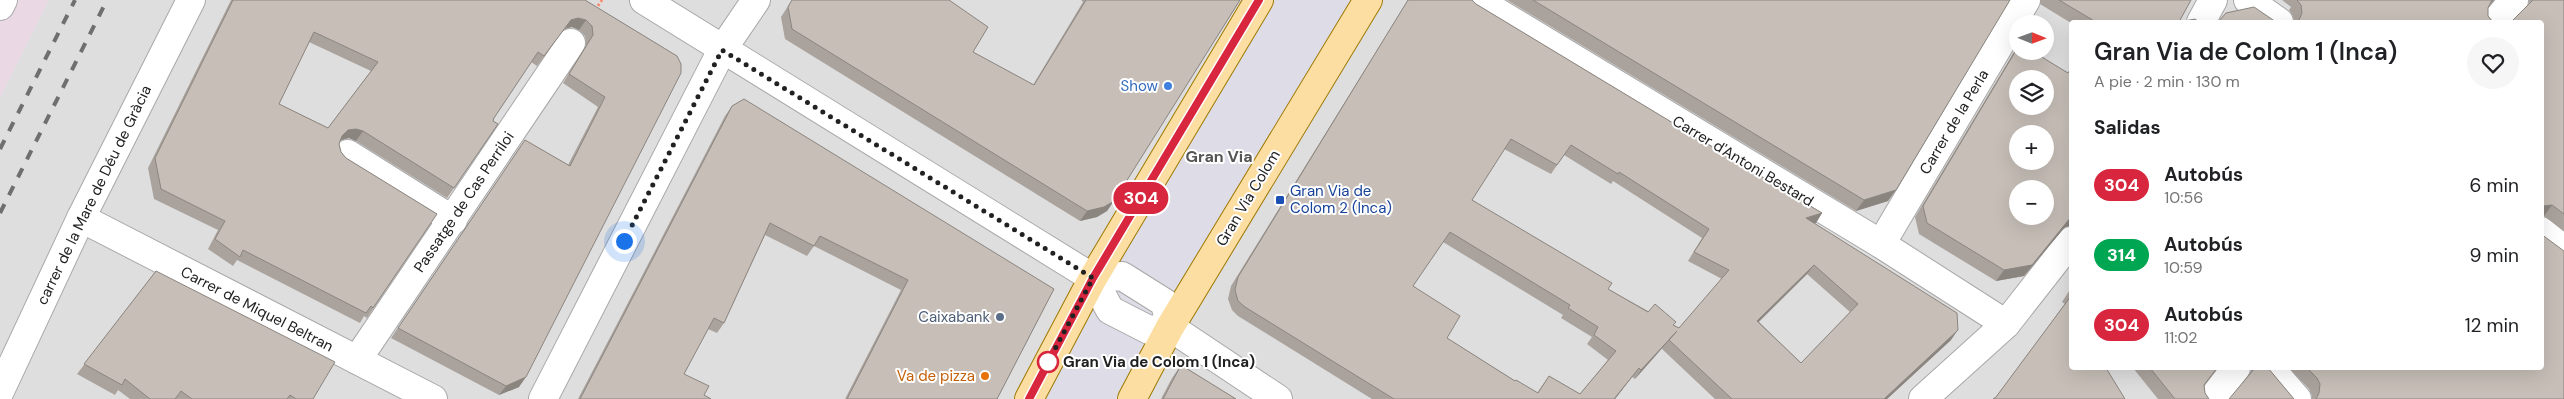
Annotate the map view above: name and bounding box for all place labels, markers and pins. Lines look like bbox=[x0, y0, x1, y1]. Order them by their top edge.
place label: Show bbox=[1121, 76, 1159, 96]
marker: Show bbox=[1162, 80, 1174, 92]
place label: Gran Via de Colom 2 (Inca) bbox=[1290, 181, 1392, 218]
marker: Gran Via de Colom 2 (Inca) bbox=[1274, 194, 1286, 206]
place label: Caixabank bbox=[918, 307, 990, 327]
marker: Caixabank bbox=[994, 311, 1006, 323]
marker: Gran Via de Colom 1 (Inca) bbox=[1037, 351, 1059, 373]
place label: Gran Via de Colom 1 (Inca) bbox=[1063, 352, 1255, 372]
place label: Va de pizza bbox=[897, 366, 975, 386]
marker: Va de pizza bbox=[979, 370, 991, 382]

